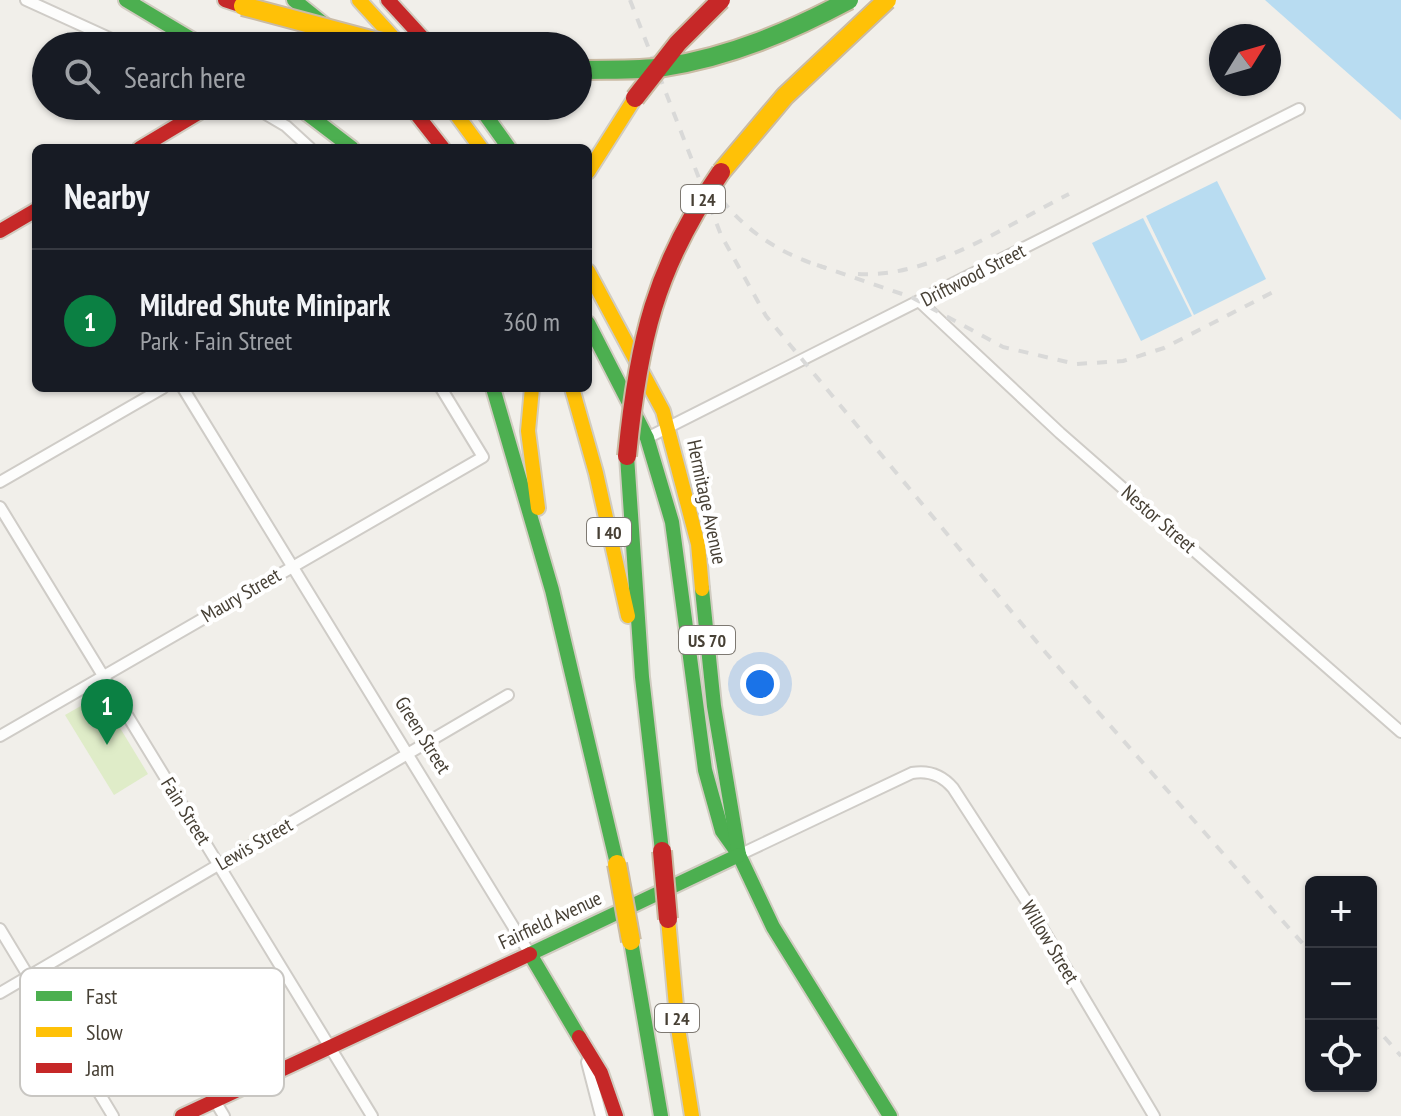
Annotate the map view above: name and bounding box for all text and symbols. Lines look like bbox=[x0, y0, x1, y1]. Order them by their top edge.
north arrow bbox=[1209, 24, 1281, 96]
search box bbox=[32, 32, 592, 120]
icon: search bbox=[60, 54, 104, 98]
text: Search here bbox=[124, 57, 246, 96]
text: Nearby bbox=[64, 174, 149, 218]
road number: I 24 bbox=[681, 185, 725, 213]
street label: Driftwood Street bbox=[916, 237, 1030, 312]
text: Mildred Shute Minipark bbox=[140, 285, 390, 324]
text: 1 bbox=[84, 305, 96, 338]
text: 360 m bbox=[502, 305, 560, 338]
text: Park · Fain Street bbox=[140, 324, 292, 357]
street label: Hermitage Avenue bbox=[681, 437, 733, 567]
street label: Nestor Street bbox=[1116, 479, 1202, 559]
road number: I 40 bbox=[587, 518, 631, 546]
street label: Maury Street bbox=[197, 562, 286, 628]
road number: US 70 bbox=[679, 626, 735, 654]
your location bbox=[740, 664, 780, 704]
pin: 1 bbox=[81, 679, 133, 745]
street label: Green Street bbox=[389, 692, 457, 779]
street label: Fain Street bbox=[155, 772, 217, 850]
street label: Lewis Street bbox=[211, 811, 297, 876]
map controls bbox=[1305, 876, 1377, 1092]
button: + bbox=[1305, 876, 1377, 948]
street label: Fairfield Avenue bbox=[494, 885, 606, 955]
street label: Willow Street bbox=[1015, 896, 1085, 989]
button: − bbox=[1305, 948, 1377, 1020]
legend bbox=[20, 968, 284, 1096]
text: Fast bbox=[86, 982, 117, 1010]
road number: I 24 bbox=[655, 1004, 699, 1032]
text: Slow bbox=[86, 1018, 123, 1046]
button: locate bbox=[1305, 1020, 1377, 1092]
text: Jam bbox=[85, 1054, 114, 1082]

